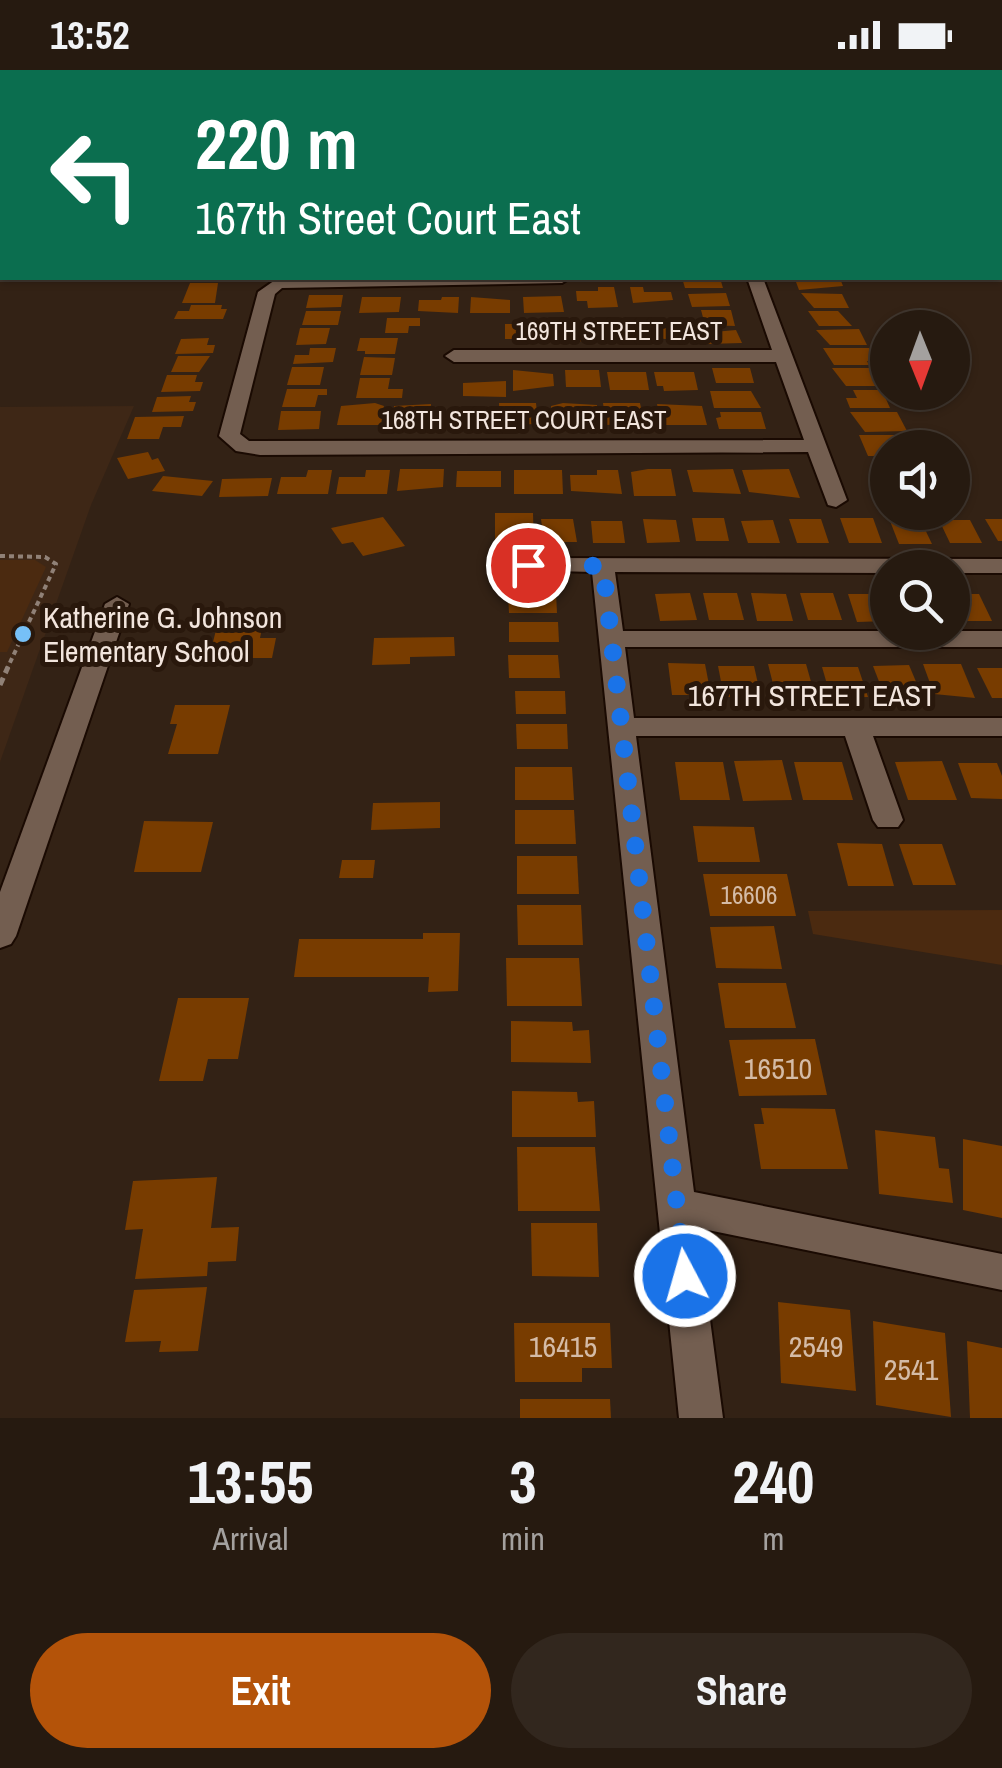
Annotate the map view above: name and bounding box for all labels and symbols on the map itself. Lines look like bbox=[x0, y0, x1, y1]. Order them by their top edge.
north arrow bbox=[870, 310, 970, 410]
street label: 169TH STREET EAST bbox=[515, 314, 723, 348]
street label: 168TH STREET COURT EAST bbox=[382, 403, 667, 437]
pin bbox=[486, 523, 571, 608]
place label: Katherine G. Johnson Elementary School bbox=[43, 597, 282, 671]
marker: Katherine G. Johnson Elementary School bbox=[12, 623, 34, 645]
street label: 167TH STREET EAST bbox=[688, 675, 936, 715]
house number: 16606 bbox=[720, 878, 778, 912]
house number: 16510 bbox=[744, 1048, 812, 1088]
position arrow bbox=[633, 1224, 737, 1328]
house number: 16415 bbox=[529, 1326, 597, 1366]
house number: 2549 bbox=[789, 1326, 843, 1366]
house number: 2541 bbox=[884, 1349, 939, 1389]

